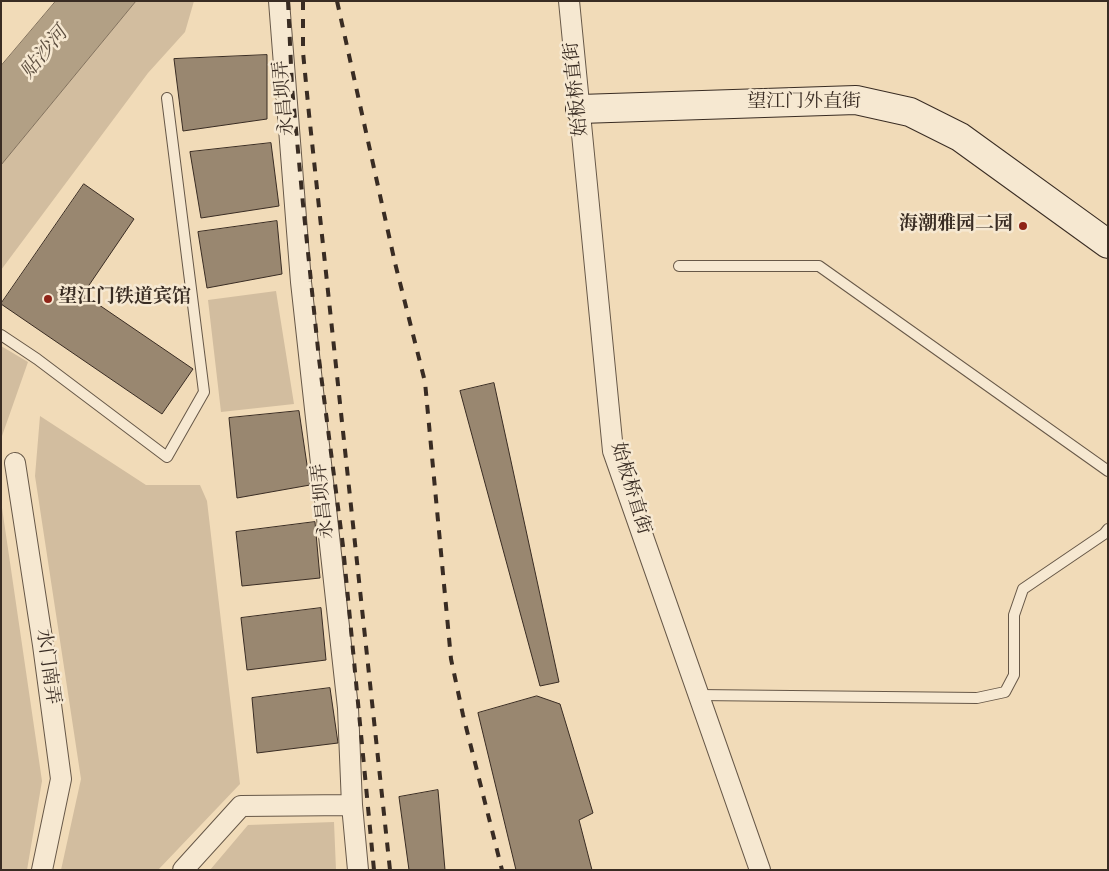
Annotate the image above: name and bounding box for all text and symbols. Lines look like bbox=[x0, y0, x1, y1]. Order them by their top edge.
water label: 贴沙河 bbox=[18, 23, 74, 85]
street label: 始板桥直街 bbox=[562, 41, 594, 137]
street label: 永昌坝弄 bbox=[271, 59, 301, 137]
street label: 望江门外直街 bbox=[747, 93, 861, 115]
place label: 海潮雅园二园 bbox=[899, 215, 1013, 237]
marker: 海潮雅园二园 bbox=[1017, 220, 1029, 232]
place label: 望江门铁道宾馆 bbox=[58, 288, 191, 310]
marker: 望江门铁道宾馆 bbox=[42, 293, 54, 305]
street label: 始板桥直街 bbox=[604, 440, 654, 538]
street label: 永昌坝弄 bbox=[310, 462, 340, 540]
street label: 水门南弄 bbox=[29, 628, 63, 706]

